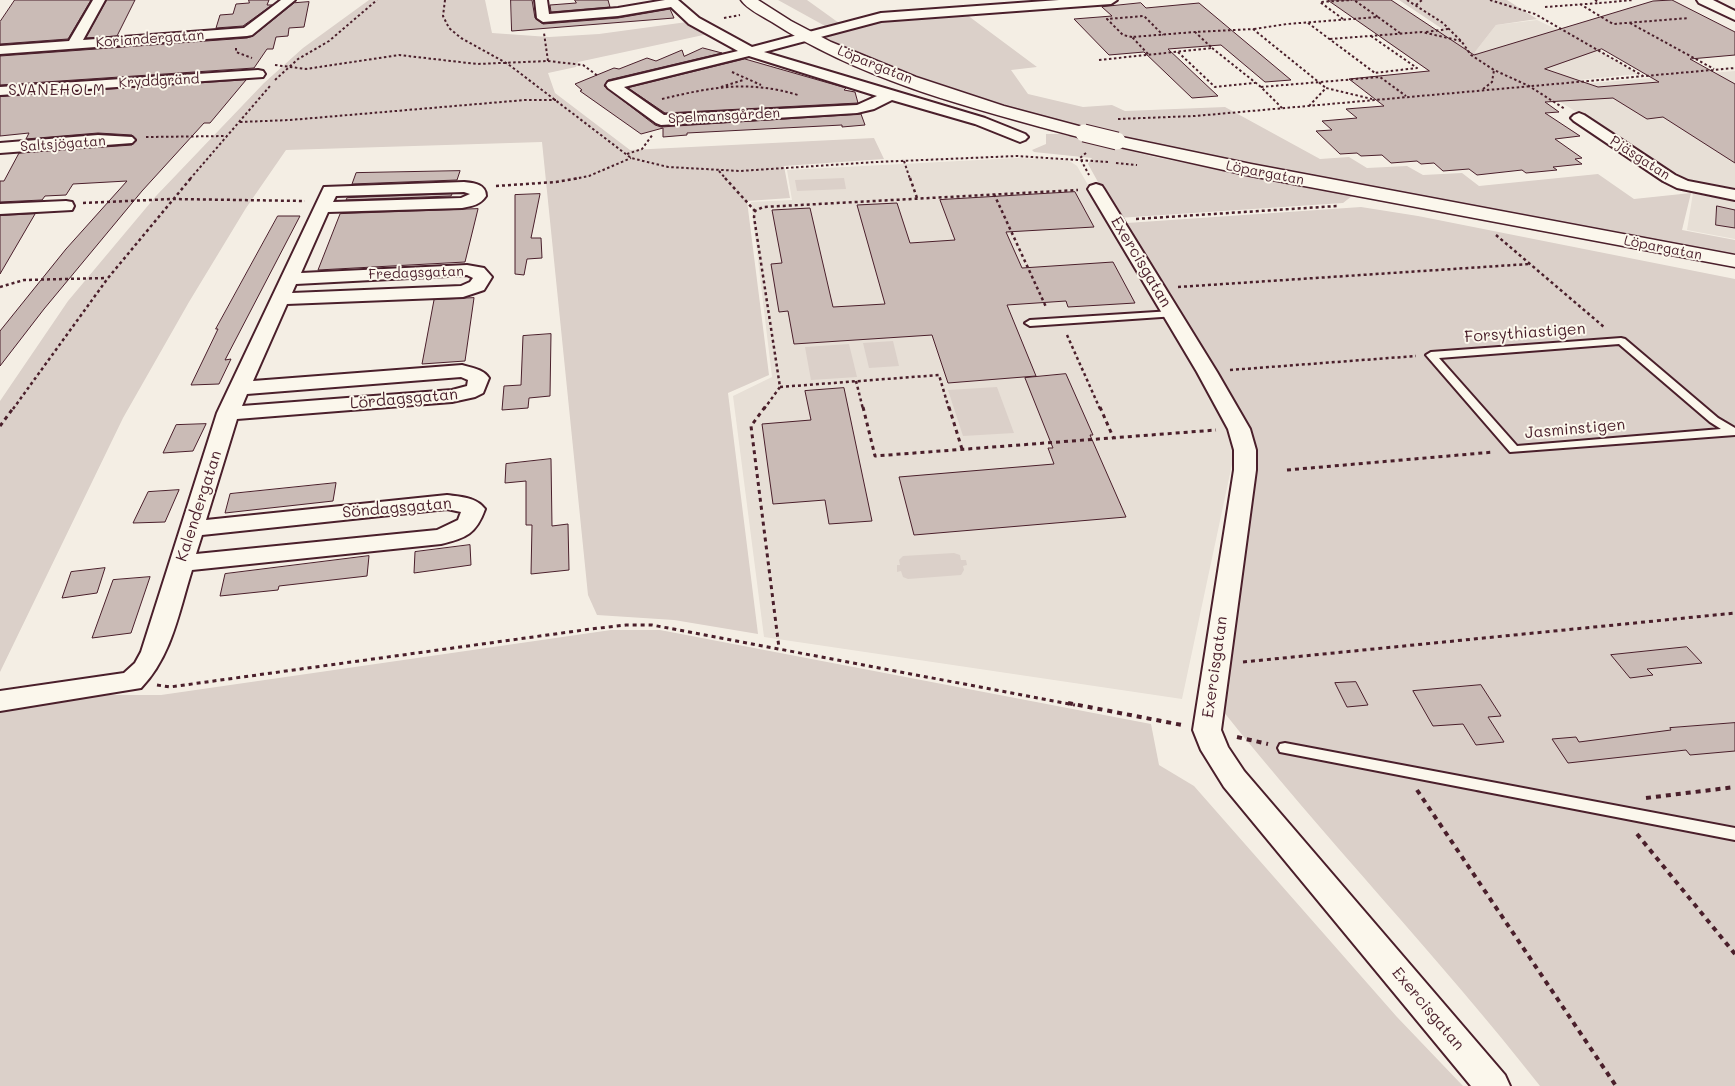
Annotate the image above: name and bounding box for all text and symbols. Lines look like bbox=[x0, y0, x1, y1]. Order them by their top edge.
street label: Koriandergatan bbox=[95, 27, 205, 51]
street label: Löpargatan bbox=[835, 42, 915, 88]
street label: Kryddgränd bbox=[118, 70, 200, 92]
district label: SVANEHOLM bbox=[7, 81, 107, 99]
street label: Spelmansgården bbox=[667, 105, 781, 127]
street label: Pjäsgatan bbox=[1607, 132, 1673, 184]
street label: Saltsjögatan bbox=[20, 133, 106, 155]
street label: Löpargatan bbox=[1224, 157, 1306, 189]
street label: Exercisgatan bbox=[1106, 213, 1176, 311]
street label: Löpargatan bbox=[1622, 232, 1704, 264]
street label: Fredagsgatan bbox=[368, 263, 464, 283]
street label: Forsythiastigen bbox=[1464, 319, 1586, 347]
street label: Lördagsgatan bbox=[349, 385, 459, 413]
street label: Jasminstigen bbox=[1524, 415, 1626, 443]
street label: Kalendergatan bbox=[172, 448, 226, 564]
street label: Söndagsgatan bbox=[342, 494, 452, 522]
street label: Exercisgatan bbox=[1198, 615, 1232, 719]
street label: Exercisgatan bbox=[1388, 964, 1468, 1054]

